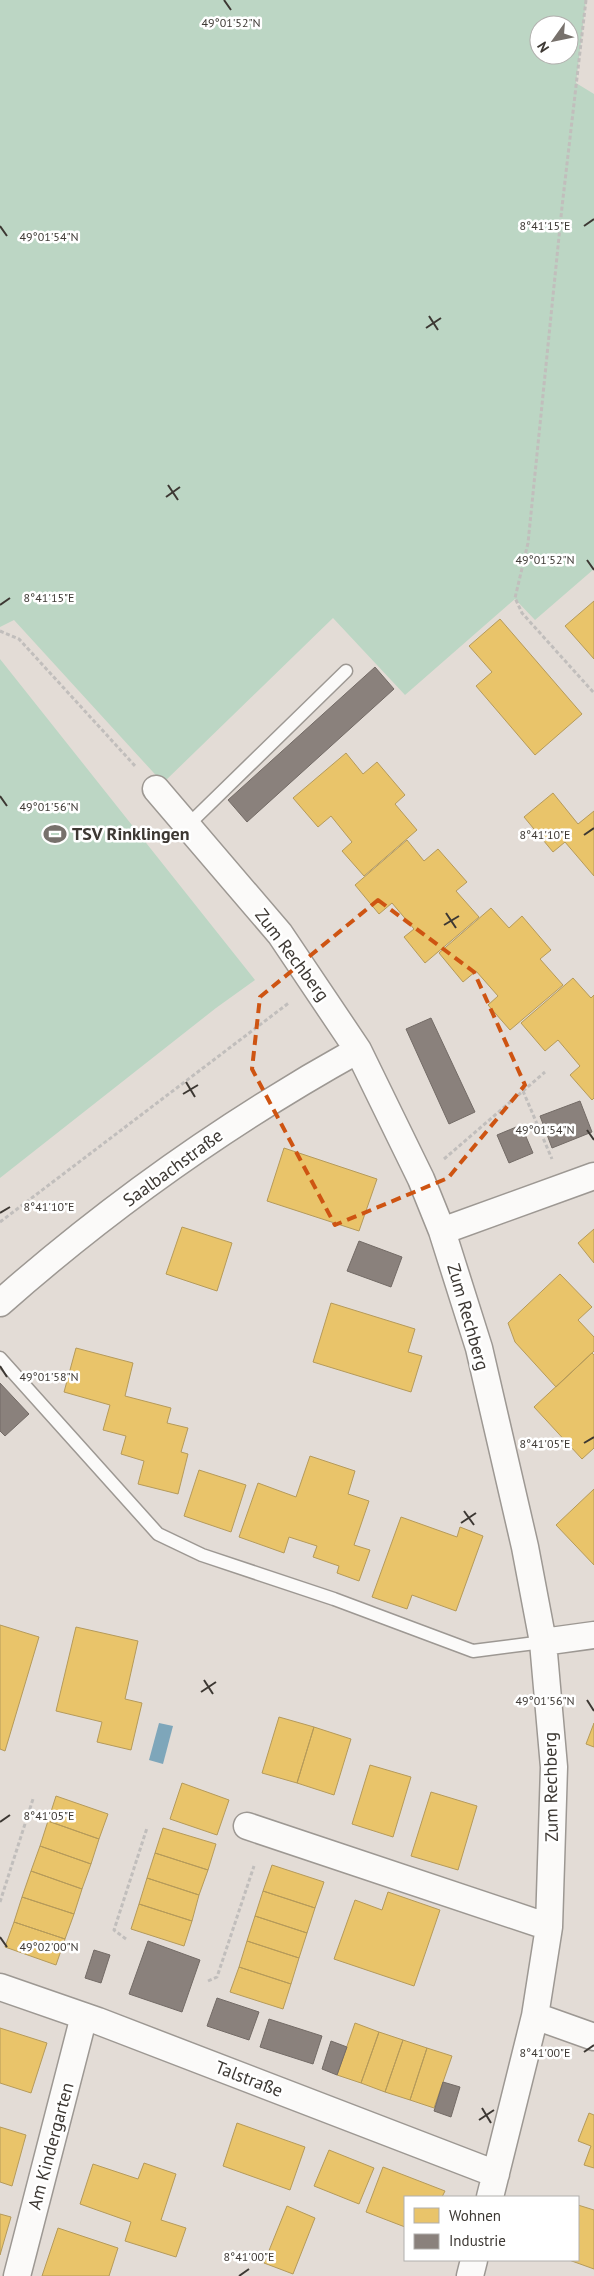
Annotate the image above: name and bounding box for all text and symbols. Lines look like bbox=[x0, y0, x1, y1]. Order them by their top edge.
text: 49°01'52"N bbox=[201, 15, 261, 30]
north arrow bbox=[529, 15, 579, 65]
text: N bbox=[533, 38, 553, 56]
text: 8°41'15"E bbox=[520, 218, 570, 233]
text: 49°01'54"N bbox=[19, 229, 79, 244]
text: 49°01'52"N bbox=[515, 552, 575, 567]
text: 8°41'15"E bbox=[24, 590, 74, 605]
text: 49°01'56"N bbox=[19, 799, 79, 814]
sports icon: TSV Rinklingen bbox=[42, 821, 68, 847]
place label: TSV Rinklingen bbox=[72, 822, 190, 845]
text: 8°41'10"E bbox=[520, 827, 570, 842]
street label: Zum Rechberg bbox=[250, 904, 335, 1006]
text: 49°01'54"N bbox=[515, 1122, 575, 1137]
street label: Saalbachstraße bbox=[118, 1124, 227, 1212]
text: 8°41'10"E bbox=[24, 1199, 74, 1214]
street label: Zum Rechberg bbox=[442, 1261, 495, 1373]
text: 49°01'58"N bbox=[19, 1369, 79, 1384]
text: 8°41'05"E bbox=[520, 1436, 570, 1451]
text: 49°01'56"N bbox=[515, 1693, 575, 1708]
street label: Zum Rechberg bbox=[538, 1732, 563, 1842]
text: 8°41'05"E bbox=[24, 1808, 74, 1823]
text: 49°02'00"N bbox=[19, 1939, 79, 1954]
text: 8°41'00"E bbox=[520, 2045, 570, 2060]
street label: Talstraße bbox=[212, 2055, 286, 2102]
street label: Am Kindergarten bbox=[22, 2080, 79, 2212]
legend bbox=[404, 2196, 579, 2261]
text: Wohnen bbox=[449, 2206, 501, 2225]
text: Industrie bbox=[449, 2231, 506, 2250]
text: 8°41'00"E bbox=[224, 2249, 274, 2264]

